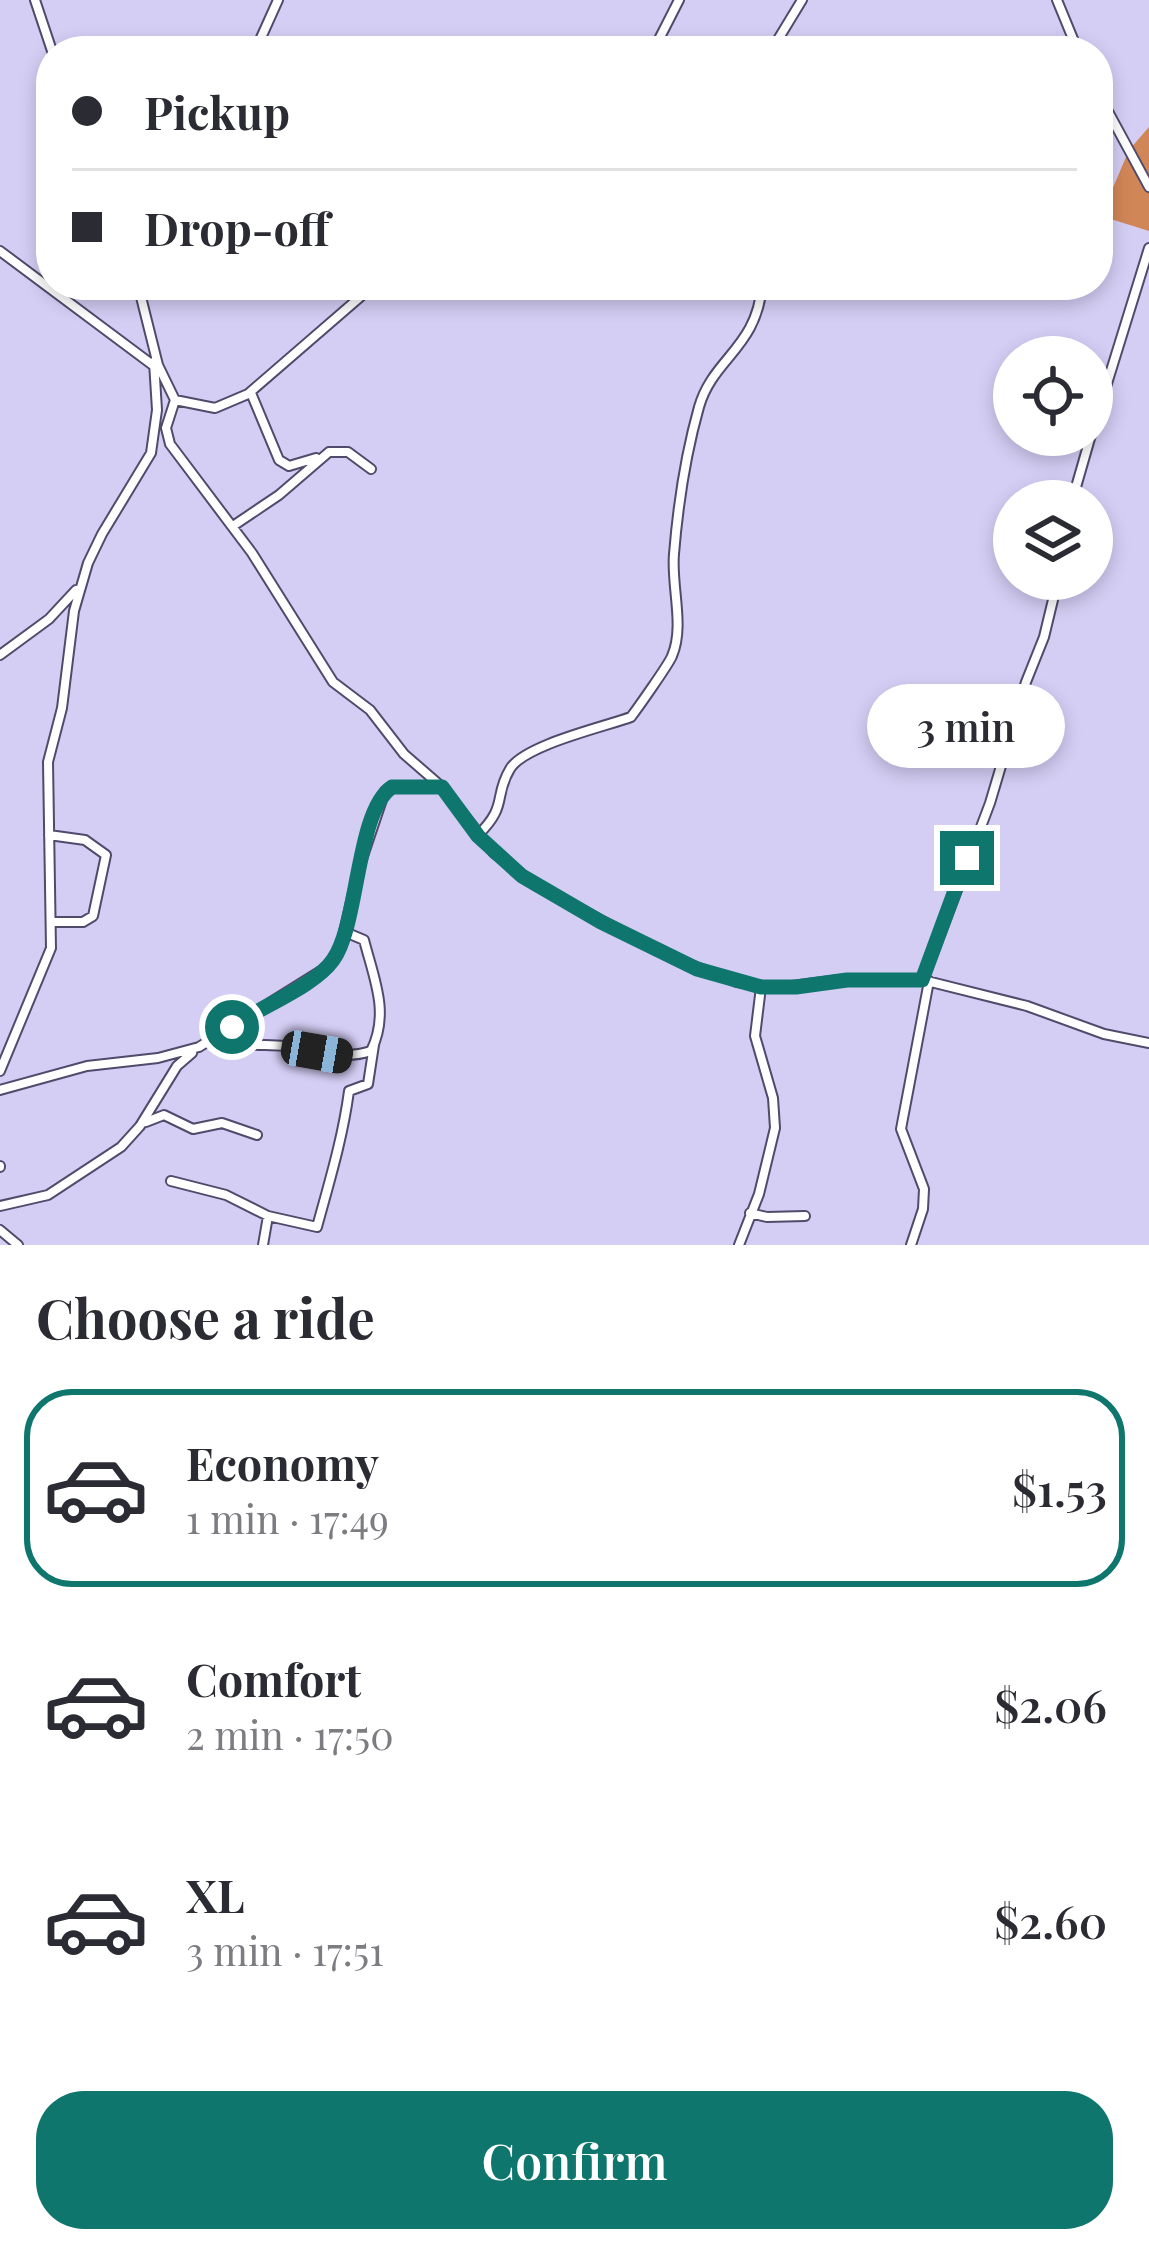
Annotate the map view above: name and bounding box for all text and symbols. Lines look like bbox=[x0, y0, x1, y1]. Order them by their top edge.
text: Pickup bbox=[144, 81, 290, 141]
text: Drop-off bbox=[144, 197, 330, 257]
map controls bbox=[993, 336, 1113, 600]
button: locate bbox=[993, 336, 1113, 456]
button: layers bbox=[993, 480, 1113, 600]
callout: 3 min bbox=[868, 684, 1066, 768]
text: 3 min bbox=[917, 700, 1015, 752]
route end bbox=[940, 831, 994, 885]
route start bbox=[205, 1000, 259, 1054]
car bbox=[278, 1028, 356, 1076]
text: Choose a ride bbox=[36, 1281, 375, 1353]
text: Economy bbox=[186, 1432, 379, 1492]
icon: car bbox=[42, 1434, 150, 1542]
text: $1.53 bbox=[1012, 1458, 1107, 1518]
text: 1 min · 17:49 bbox=[186, 1492, 389, 1544]
text: Comfort bbox=[186, 1648, 361, 1708]
icon: car bbox=[42, 1650, 150, 1758]
text: $2.06 bbox=[994, 1674, 1107, 1734]
text: 2 min · 17:50 bbox=[186, 1708, 394, 1760]
text: XL bbox=[186, 1864, 245, 1924]
icon: car bbox=[42, 1866, 150, 1974]
text: $2.60 bbox=[994, 1890, 1107, 1950]
text: 3 min · 17:51 bbox=[186, 1924, 384, 1976]
button: Confirm bbox=[36, 2091, 1113, 2229]

